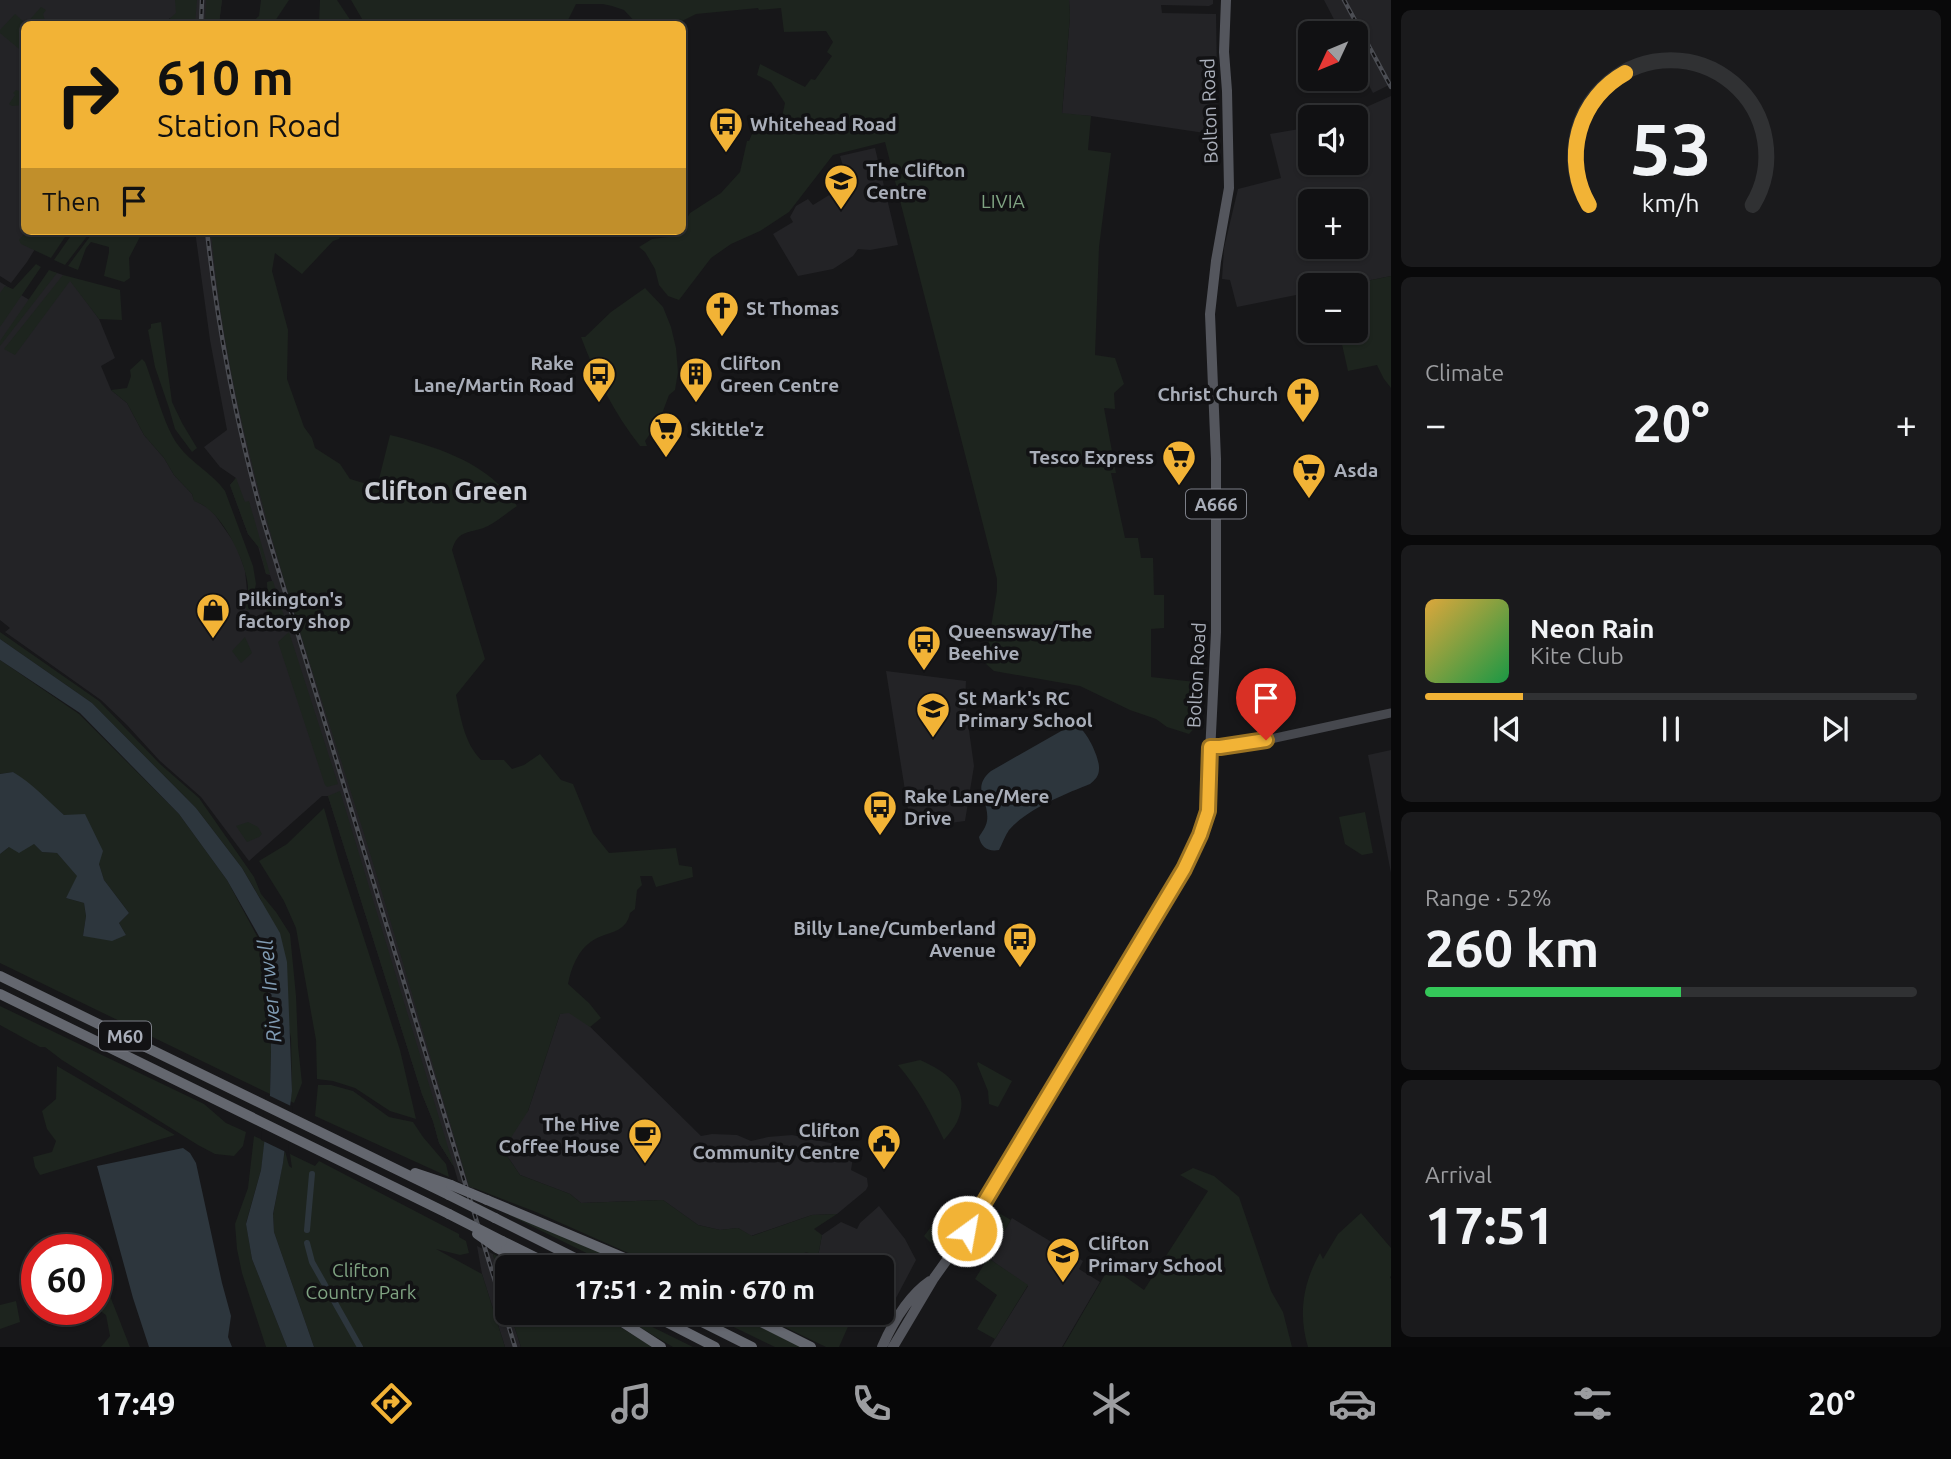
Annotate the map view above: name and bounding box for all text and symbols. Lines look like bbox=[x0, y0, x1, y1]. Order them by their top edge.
north arrow bbox=[1298, 21, 1368, 91]
map controls bbox=[1298, 21, 1368, 343]
icon: right bbox=[42, 49, 133, 140]
text: 610 m bbox=[157, 49, 294, 104]
street label: Bolton Road bbox=[1196, 58, 1222, 164]
bus stop icon: Whitehead Road bbox=[707, 105, 745, 154]
button: sound bbox=[1298, 105, 1368, 175]
text: Station Road bbox=[157, 107, 341, 143]
text: 53 bbox=[1630, 107, 1712, 189]
place label: Whitehead Road bbox=[750, 113, 897, 135]
place label: The Clifton Centre bbox=[866, 159, 965, 203]
school or university icon: The Clifton Centre bbox=[822, 162, 860, 211]
icon: arrive bbox=[115, 182, 153, 220]
text: Then bbox=[42, 187, 101, 216]
button: + bbox=[1298, 189, 1368, 259]
text: km/h bbox=[1642, 189, 1700, 217]
park label: LIVIA bbox=[981, 190, 1026, 212]
button: − bbox=[1298, 273, 1368, 343]
church icon: St Thomas bbox=[703, 289, 741, 338]
place label: St Thomas bbox=[746, 297, 839, 319]
place label: Rake Lane/Martin Road bbox=[414, 352, 574, 396]
place label: Clifton Green Centre bbox=[720, 352, 839, 396]
bus stop icon: Rake Lane/Martin Road bbox=[580, 355, 618, 404]
building icon: Clifton Green Centre bbox=[677, 355, 715, 404]
text: Climate bbox=[1425, 360, 1504, 385]
church icon: Christ Church bbox=[1284, 375, 1322, 424]
place label: Christ Church bbox=[1158, 383, 1278, 405]
text: 20° bbox=[1632, 394, 1710, 452]
text: − bbox=[1425, 403, 1446, 445]
text: + bbox=[1896, 403, 1917, 445]
supermarket icon: Skittle'z bbox=[647, 410, 685, 459]
place label: Skittle'z bbox=[690, 418, 764, 440]
supermarket icon: Tesco Express bbox=[1160, 438, 1198, 487]
place label: Tesco Express bbox=[1029, 446, 1154, 468]
supermarket icon: Asda bbox=[1290, 451, 1328, 500]
place label: Asda bbox=[1334, 459, 1378, 481]
district label: Clifton Green bbox=[364, 476, 528, 505]
road number: A666 bbox=[1186, 490, 1246, 518]
place label: Pilkington's factory shop bbox=[238, 588, 351, 632]
shop icon: Pilkington's factory shop bbox=[194, 591, 232, 640]
text: Neon Rain bbox=[1530, 614, 1655, 643]
place label: Queensway/The Beehive bbox=[948, 620, 1093, 664]
street label: Bolton Road bbox=[1182, 622, 1210, 728]
bus stop icon: Queensway/The Beehive bbox=[905, 623, 943, 672]
text: Kite Club bbox=[1530, 643, 1624, 668]
pin bbox=[1236, 668, 1296, 740]
icon: arrive bbox=[1247, 679, 1285, 717]
place label: St Mark's RC Primary School bbox=[958, 687, 1093, 731]
school or university icon: St Mark's RC Primary School bbox=[914, 690, 952, 739]
icon: previous bbox=[1488, 710, 1526, 748]
icon: pause bbox=[1652, 710, 1690, 748]
icon: next bbox=[1816, 710, 1854, 748]
place label: Rake Lane/Mere Drive bbox=[904, 785, 1049, 829]
bus stop icon: Rake Lane/Mere Drive bbox=[861, 788, 899, 837]
text: Range · 52% bbox=[1425, 885, 1552, 910]
place label: Billy Lane/Cumberland Avenue bbox=[793, 917, 996, 961]
text: 260 km bbox=[1425, 919, 1599, 977]
bus stop icon: Billy Lane/Cumberland Avenue bbox=[1001, 920, 1039, 969]
water label: River Irwell bbox=[253, 938, 285, 1044]
road number: M60 bbox=[99, 1021, 151, 1050]
place label: The Hive Coffee House bbox=[498, 1113, 620, 1157]
cafe icon: The Hive Coffee House bbox=[626, 1116, 664, 1165]
place label: Clifton Community Centre bbox=[693, 1119, 860, 1163]
public building icon: Clifton Community Centre bbox=[865, 1122, 903, 1171]
text: Arrival bbox=[1425, 1162, 1492, 1187]
position arrow bbox=[930, 1194, 1004, 1268]
text: 17:51 bbox=[1425, 1196, 1555, 1254]
place label: Clifton Primary School bbox=[1088, 1232, 1223, 1276]
speed limit sign: 60 bbox=[21, 1234, 112, 1325]
school or university icon: Clifton Primary School bbox=[1044, 1235, 1082, 1284]
park label: Clifton Country Park bbox=[306, 1259, 417, 1303]
text: 17:51 · 2 min · 670 m bbox=[574, 1275, 815, 1304]
icon: directions bbox=[367, 1379, 416, 1428]
icon: music bbox=[607, 1379, 656, 1428]
icon: phone bbox=[847, 1379, 896, 1428]
icon: climate bbox=[1087, 1379, 1136, 1428]
icon: car bbox=[1328, 1379, 1377, 1428]
icon: filters bbox=[1568, 1379, 1617, 1428]
text: 17:49 bbox=[96, 1385, 176, 1421]
text: 20° bbox=[1808, 1385, 1855, 1421]

